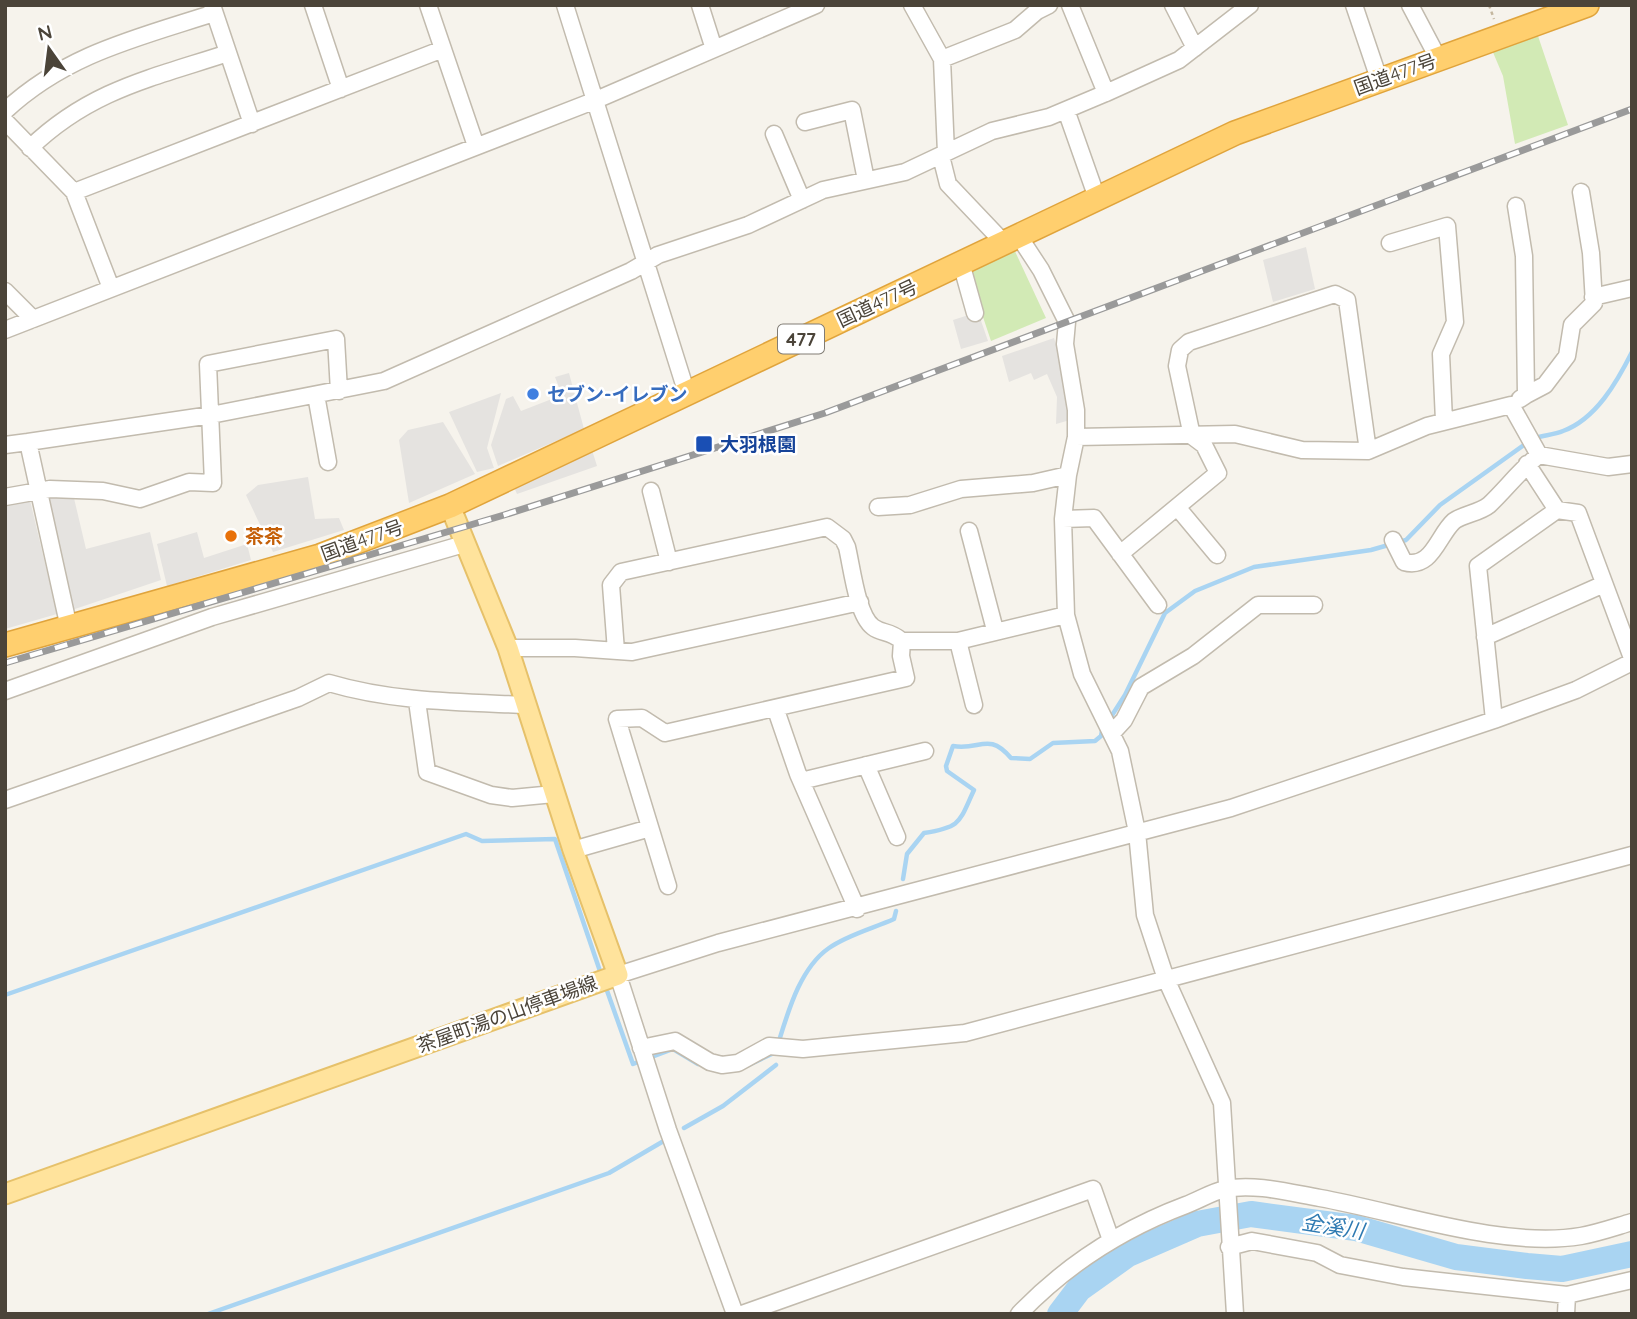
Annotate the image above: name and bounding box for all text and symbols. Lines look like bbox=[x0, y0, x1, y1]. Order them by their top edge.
north arrow bbox=[14, 14, 84, 84]
text: N bbox=[35, 19, 55, 46]
street label: 国道477号 bbox=[1351, 48, 1439, 100]
street label: 国道477号 bbox=[833, 274, 921, 332]
road number: 477 bbox=[778, 324, 824, 354]
place label: セブン-イレブン bbox=[547, 382, 688, 406]
marker: セブン-イレブン bbox=[525, 386, 541, 402]
place label: 大羽根園 bbox=[720, 432, 796, 456]
marker: 大羽根園 bbox=[694, 434, 714, 454]
street label: 国道477号 bbox=[318, 514, 406, 566]
place label: 茶茶 bbox=[245, 524, 283, 548]
marker: 茶茶 bbox=[223, 528, 239, 544]
street label: 茶屋町湯の山停車場線 bbox=[414, 970, 600, 1058]
water label: 金溪川 bbox=[1300, 1208, 1368, 1244]

